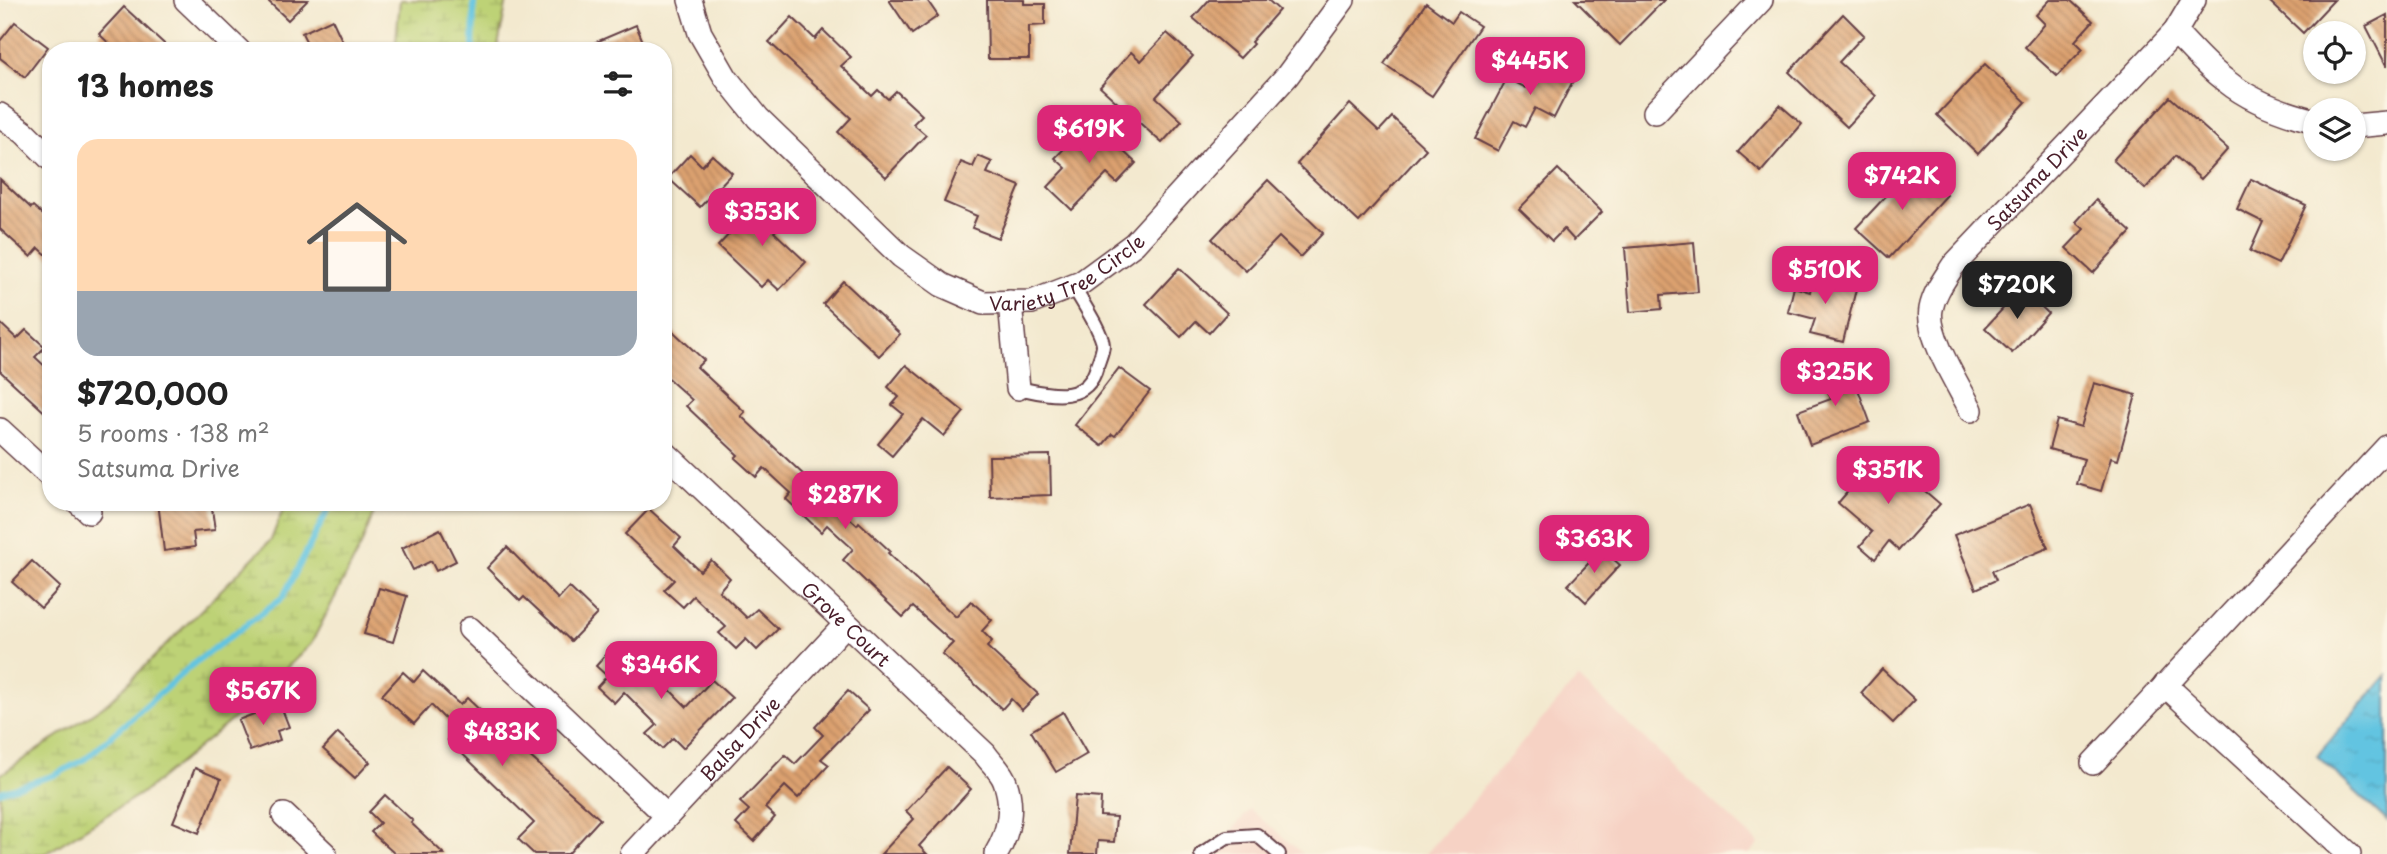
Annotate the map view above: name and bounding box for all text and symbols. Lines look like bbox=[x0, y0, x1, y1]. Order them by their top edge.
map controls bbox=[2303, 21, 2366, 161]
button: locate bbox=[2303, 21, 2366, 84]
pin: $445K bbox=[1481, 38, 1579, 97]
text: $445K bbox=[1491, 42, 1569, 77]
text: 13 homes bbox=[77, 62, 214, 107]
icon: filters bbox=[599, 65, 637, 103]
button: layers bbox=[2303, 98, 2366, 161]
pin: $619K bbox=[1040, 106, 1138, 165]
text: $619K bbox=[1053, 110, 1125, 145]
street label: Satsuma Drive bbox=[1980, 120, 2093, 236]
pin: $742K bbox=[1853, 152, 1951, 212]
text: $742K bbox=[1864, 157, 1940, 192]
icon: home bbox=[294, 184, 420, 310]
pin: $353K bbox=[713, 188, 811, 248]
text: $353K bbox=[724, 193, 800, 228]
street label: Variety Tree Circle bbox=[989, 227, 1151, 317]
pin: $510K bbox=[1776, 246, 1874, 306]
text: $510K bbox=[1788, 251, 1862, 286]
pin: $720K bbox=[1968, 262, 2066, 321]
text: $720K bbox=[1978, 266, 2056, 301]
pin: $325K bbox=[1786, 348, 1884, 408]
text: $325K bbox=[1797, 353, 1873, 388]
text: $720,000 bbox=[77, 370, 228, 415]
text: 5 rooms · 138 m² bbox=[77, 415, 270, 450]
pin: $351K bbox=[1839, 447, 1937, 506]
text: Satsuma Drive bbox=[77, 450, 240, 485]
text: $351K bbox=[1853, 451, 1923, 486]
pin: $287K bbox=[796, 472, 894, 531]
text: $287K bbox=[808, 476, 882, 511]
pin: $363K bbox=[1545, 516, 1643, 575]
text: $363K bbox=[1555, 520, 1633, 555]
street label: Grove Court bbox=[796, 575, 898, 673]
pin: $346K bbox=[612, 642, 710, 701]
text: $346K bbox=[621, 646, 701, 681]
pin: $567K bbox=[214, 668, 312, 727]
text: $567K bbox=[225, 672, 301, 707]
street label: Balsa Drive bbox=[693, 690, 786, 787]
pin: $483K bbox=[453, 708, 551, 768]
text: $483K bbox=[464, 713, 540, 748]

